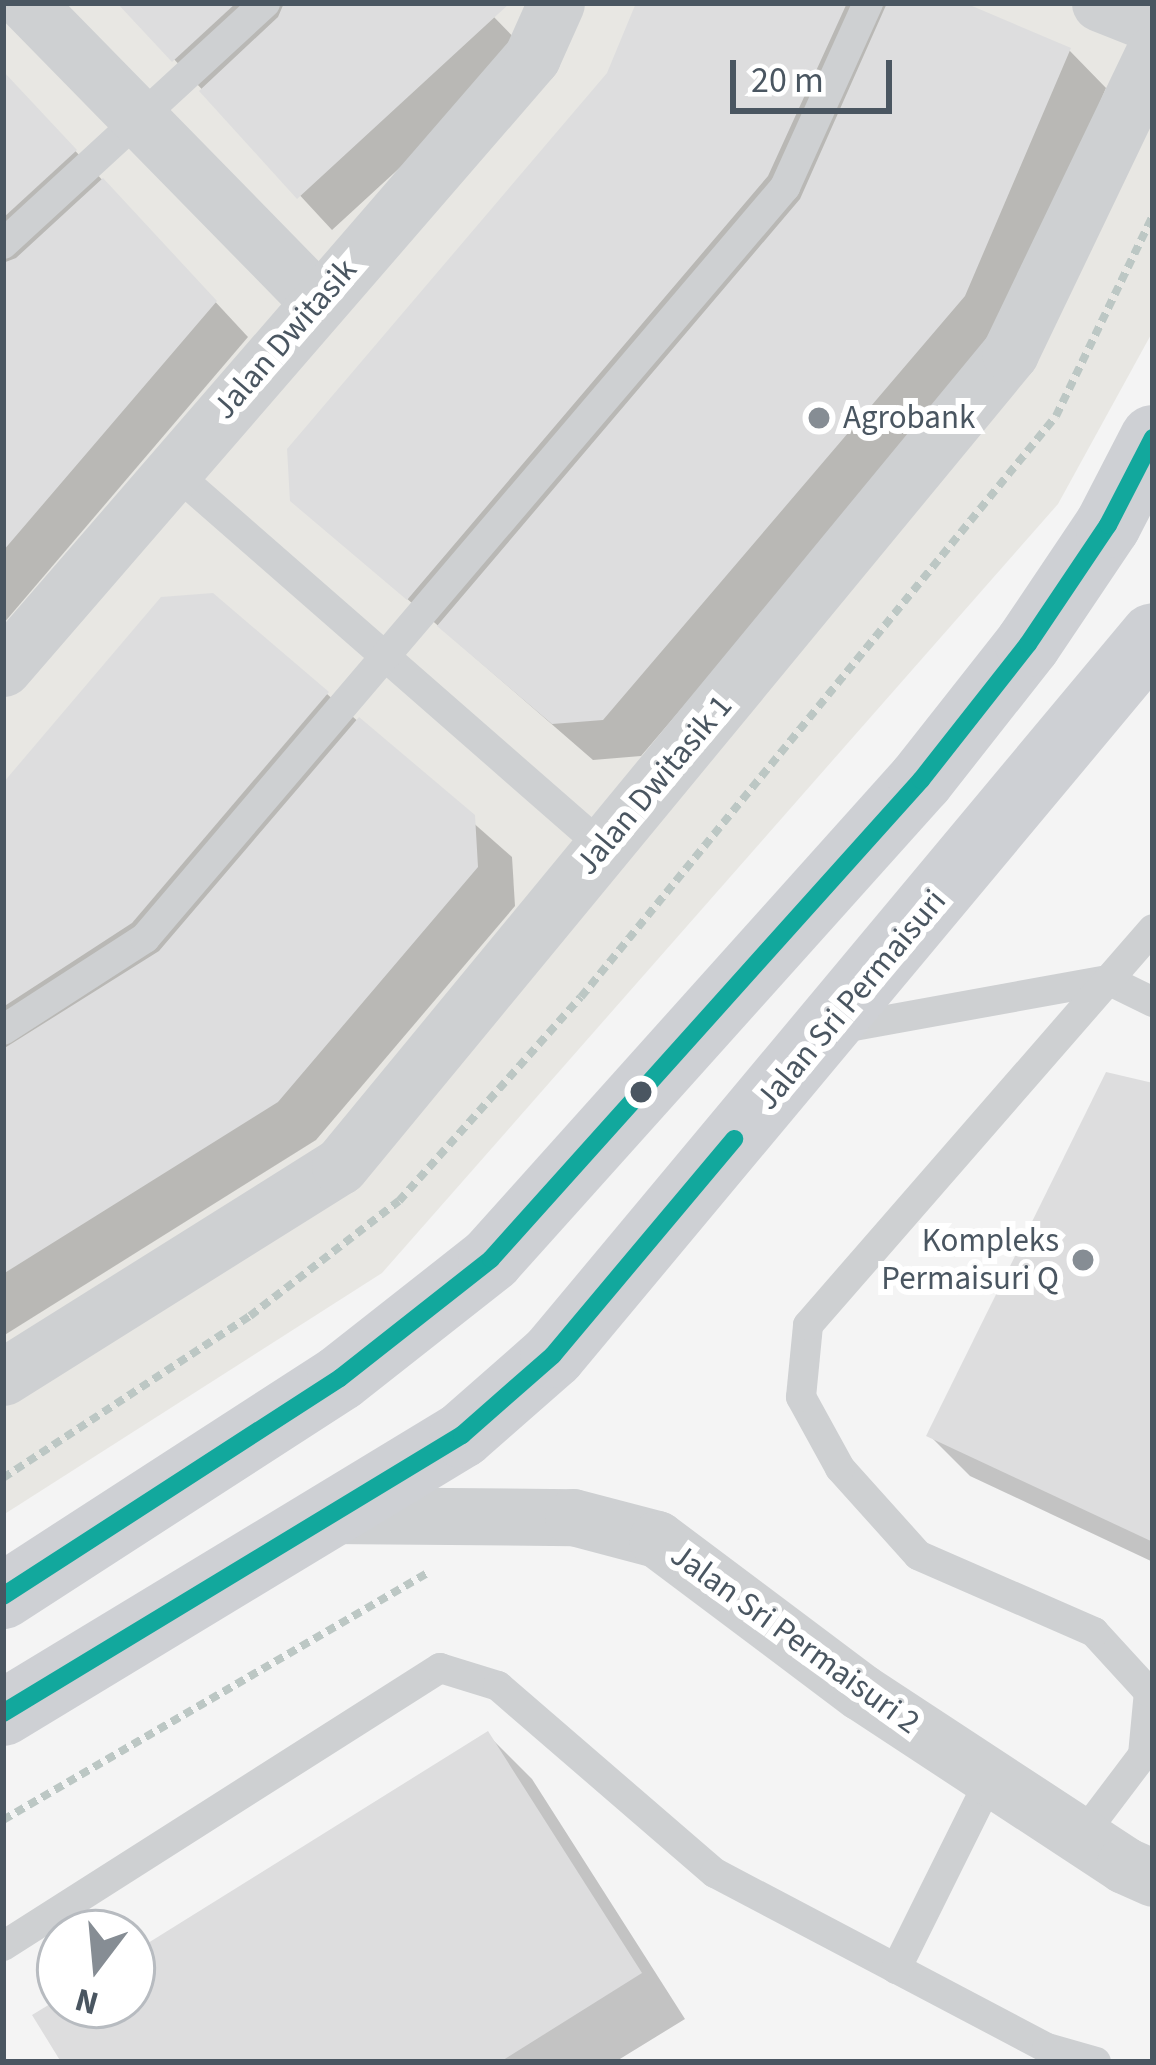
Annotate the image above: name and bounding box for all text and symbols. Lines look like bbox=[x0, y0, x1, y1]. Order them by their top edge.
scale bar bbox=[736, 36, 898, 110]
text: 20 m bbox=[751, 55, 824, 106]
street label: Jalan Dwitasik bbox=[205, 251, 365, 427]
place label: Agrobank bbox=[843, 398, 975, 438]
marker: Agrobank bbox=[806, 405, 832, 431]
street label: Jalan Dwitasik 1 bbox=[567, 687, 741, 883]
street label: Jalan Sri Permaisuri bbox=[747, 882, 955, 1118]
unlabelled marker bbox=[630, 1081, 652, 1103]
place label: Kompleks Permaisuri Q bbox=[881, 1221, 1059, 1299]
marker: Kompleks Permaisuri Q bbox=[1070, 1247, 1096, 1273]
street label: Jalan Sri Permaisuri 2 bbox=[663, 1535, 927, 1743]
north arrow bbox=[36, 1909, 156, 2029]
text: N bbox=[70, 1976, 104, 2027]

